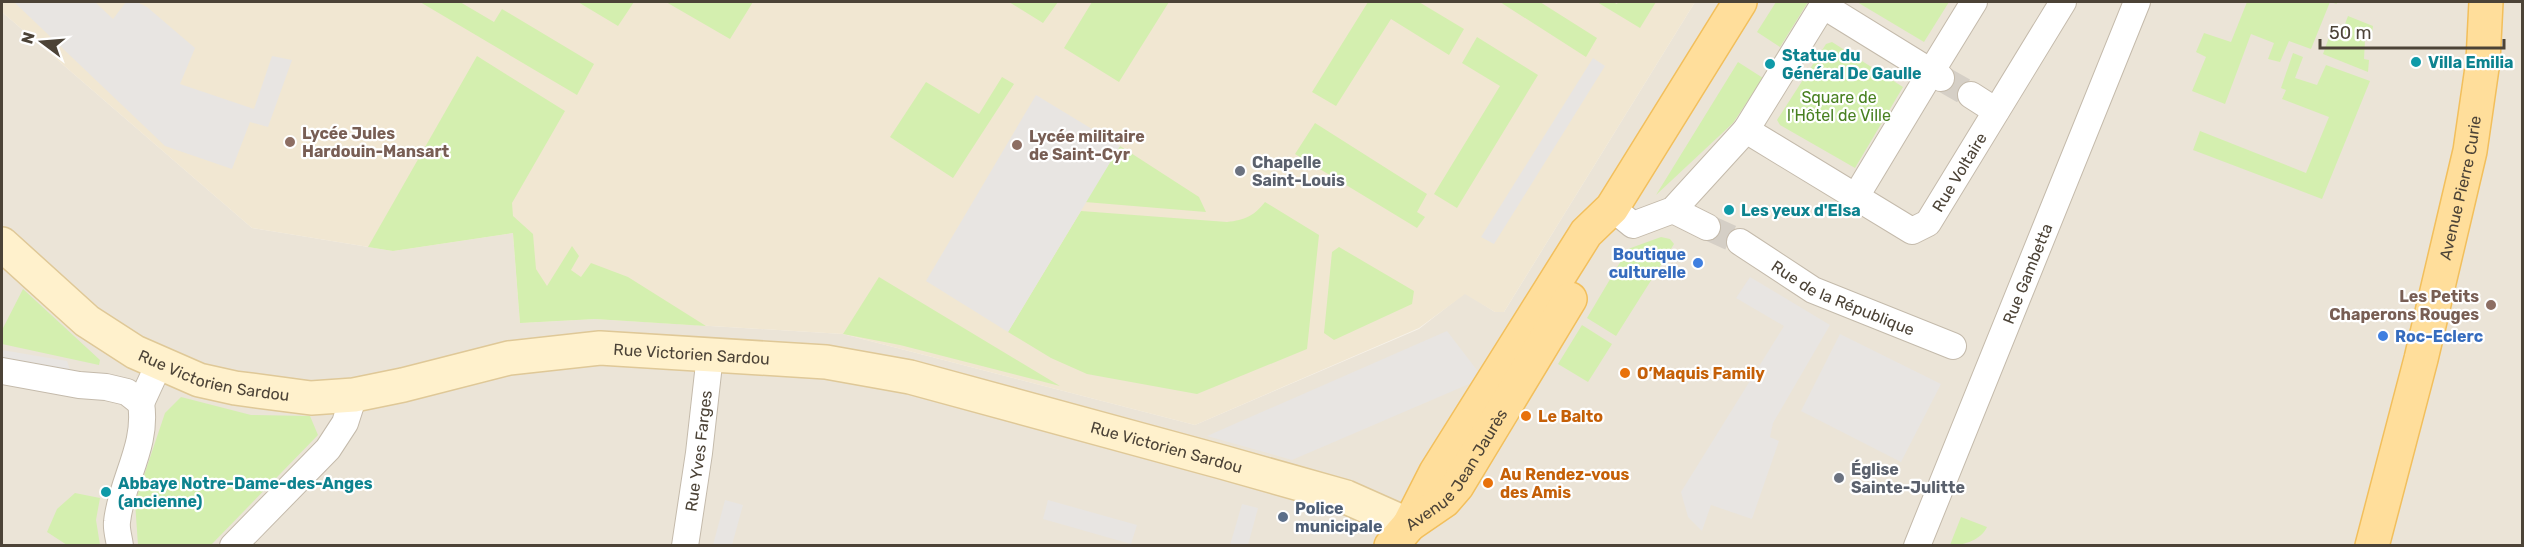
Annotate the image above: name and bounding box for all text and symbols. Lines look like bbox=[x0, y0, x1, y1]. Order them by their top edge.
north arrow bbox=[12, 12, 72, 72]
scale bar bbox=[2320, 12, 2504, 50]
text: 50 m bbox=[2329, 22, 2372, 44]
text: N bbox=[17, 30, 39, 46]
place label: Statue du Général De Gaulle bbox=[1782, 46, 1922, 83]
place label: Villa Emilia bbox=[2428, 53, 2514, 72]
marker: Villa Emilia bbox=[2409, 55, 2423, 69]
marker: Statue du Général De Gaulle bbox=[1763, 57, 1777, 71]
park label: Square de l'Hôtel de Ville bbox=[1787, 88, 1891, 125]
street label: Avenue Pierre Curie bbox=[2436, 114, 2485, 262]
place label: Lycée Jules Hardouin-Mansart bbox=[302, 124, 450, 161]
place label: Lycée militaire de Saint-Cyr bbox=[1029, 127, 1145, 164]
street label: Rue Voltaire bbox=[1928, 129, 1991, 215]
marker: Lycée Jules Hardouin-Mansart bbox=[283, 135, 297, 149]
marker: Lycée militaire de Saint-Cyr bbox=[1010, 138, 1024, 152]
place label: Chapelle Saint-Louis bbox=[1252, 153, 1345, 190]
marker: Chapelle Saint-Louis bbox=[1233, 164, 1247, 178]
place label: Les yeux d'Elsa bbox=[1741, 201, 1861, 220]
marker: Les yeux d'Elsa bbox=[1722, 203, 1736, 217]
street label: Rue Gambetta bbox=[1999, 221, 2057, 327]
place label: Boutique culturelle bbox=[1609, 245, 1686, 282]
marker: Boutique culturelle bbox=[1691, 256, 1705, 270]
street label: Rue de la République bbox=[1768, 256, 1917, 340]
place label: Les Petits Chaperons Rouges bbox=[2329, 287, 2479, 324]
marker: Les Petits Chaperons Rouges bbox=[2484, 298, 2498, 312]
place label: Roc-Eclerc bbox=[2395, 327, 2483, 346]
marker: Roc-Eclerc bbox=[2376, 329, 2390, 343]
street label: Rue Victorien Sardou bbox=[613, 340, 770, 369]
street label: Rue Victorien Sardou bbox=[135, 346, 291, 405]
place label: O’Maquis Family bbox=[1637, 364, 1765, 383]
marker: O’Maquis Family bbox=[1618, 366, 1632, 380]
street label: Rue Yves Farges bbox=[681, 389, 716, 513]
street label: Avenue Jean Jaurès bbox=[1402, 405, 1511, 535]
place label: Le Balto bbox=[1538, 407, 1603, 426]
marker: Le Balto bbox=[1519, 409, 1533, 423]
street label: Rue Victorien Sardou bbox=[1088, 418, 1245, 477]
place label: Église Sainte-Julitte bbox=[1851, 459, 1965, 497]
place label: Au Rendez-vous des Amis bbox=[1500, 465, 1630, 502]
marker: Église Sainte-Julitte bbox=[1832, 471, 1846, 485]
place label: Abbaye Notre-Dame-des-Anges (ancienne) bbox=[118, 474, 373, 511]
marker: Au Rendez-vous des Amis bbox=[1481, 476, 1495, 490]
marker: Abbaye Notre-Dame-des-Anges (ancienne) bbox=[99, 485, 113, 499]
place label: Police municipale bbox=[1295, 499, 1382, 536]
marker: Police municipale bbox=[1276, 510, 1290, 524]

